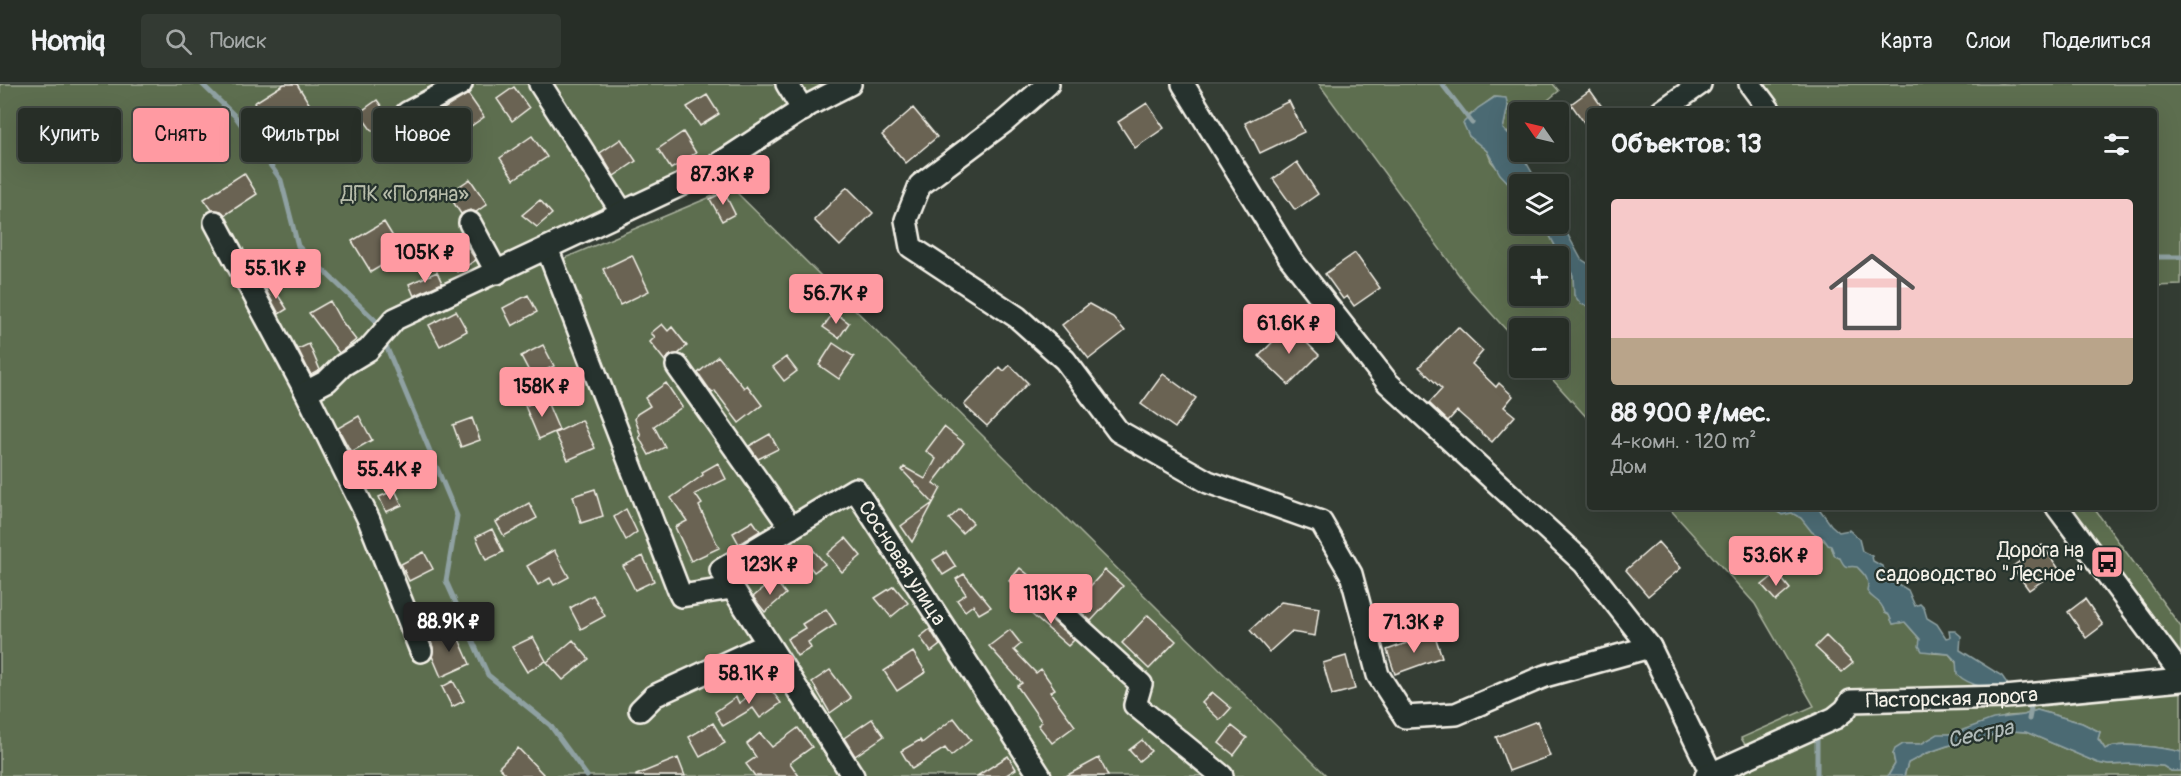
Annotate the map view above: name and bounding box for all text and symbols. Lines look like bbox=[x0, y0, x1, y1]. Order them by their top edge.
search box bbox=[141, 14, 561, 68]
text: Homiq bbox=[30, 24, 105, 59]
icon: search bbox=[162, 25, 195, 58]
text: Поиск bbox=[210, 27, 267, 55]
text: Карта bbox=[1880, 28, 1932, 55]
text: Слои bbox=[1965, 28, 2010, 55]
text: Поделиться bbox=[2043, 28, 2151, 55]
north arrow bbox=[1509, 102, 1569, 162]
map controls bbox=[1509, 102, 1569, 378]
chip: Купить bbox=[18, 108, 121, 162]
chip: Снять bbox=[133, 108, 229, 162]
chip: Фильтры bbox=[241, 108, 361, 162]
chip: Новое bbox=[373, 108, 471, 162]
text: Объектов: 13 bbox=[1611, 128, 1762, 160]
icon: filters bbox=[2100, 128, 2133, 161]
pin: 87.3K ₽ bbox=[668, 155, 778, 206]
text: 87.3K ₽ bbox=[691, 162, 755, 187]
button: layers bbox=[1509, 174, 1569, 234]
park label: ДПК «Поляна» bbox=[340, 181, 469, 208]
pin: 105K ₽ bbox=[376, 233, 474, 284]
icon: home bbox=[1818, 238, 1926, 346]
text: 105K ₽ bbox=[395, 240, 455, 265]
button: + bbox=[1509, 246, 1569, 306]
pin: 55.1K ₽ bbox=[221, 249, 331, 300]
text: 55.1K ₽ bbox=[245, 256, 307, 281]
pin: 56.7K ₽ bbox=[781, 274, 891, 325]
text: 56.7K ₽ bbox=[803, 281, 869, 306]
pin: 61.6K ₽ bbox=[1234, 304, 1344, 355]
text: 61.6K ₽ bbox=[1257, 311, 1321, 336]
button: − bbox=[1509, 318, 1569, 378]
pin: 158K ₽ bbox=[493, 367, 591, 418]
text: 158K ₽ bbox=[513, 374, 571, 399]
text: 88 900 ₽/мес. bbox=[1611, 397, 1771, 429]
text: 4-комн. · 120 m² bbox=[1611, 429, 1756, 454]
pin: 55.4K ₽ bbox=[335, 450, 445, 501]
text: Дом bbox=[1611, 454, 1647, 479]
text: 55.4K ₽ bbox=[357, 457, 423, 482]
street label: Сосновая улица bbox=[852, 495, 952, 631]
pin: 53.6K ₽ bbox=[1721, 536, 1831, 587]
place label: Дорога на садоводство "Лесное" bbox=[1876, 537, 2084, 588]
text: 53.6K ₽ bbox=[1743, 543, 1809, 568]
bus stop icon: Дорога на садоводство "Лесное" bbox=[2089, 544, 2125, 580]
pin: 123K ₽ bbox=[721, 545, 819, 596]
text: 123K ₽ bbox=[741, 552, 799, 577]
pin: 113K ₽ bbox=[1002, 574, 1100, 625]
text: 113K ₽ bbox=[1023, 581, 1079, 606]
pin: 88.9K ₽ bbox=[394, 602, 504, 653]
pin: 71.3K ₽ bbox=[1359, 603, 1469, 654]
text: 88.9K ₽ bbox=[417, 609, 481, 634]
text: 71.3K ₽ bbox=[1383, 610, 1445, 635]
pin: 58.1K ₽ bbox=[694, 654, 804, 705]
text: 58.1K ₽ bbox=[718, 661, 780, 686]
street label: Пасторская дорога bbox=[1866, 681, 2039, 715]
water label: Сестра bbox=[1945, 713, 2018, 755]

